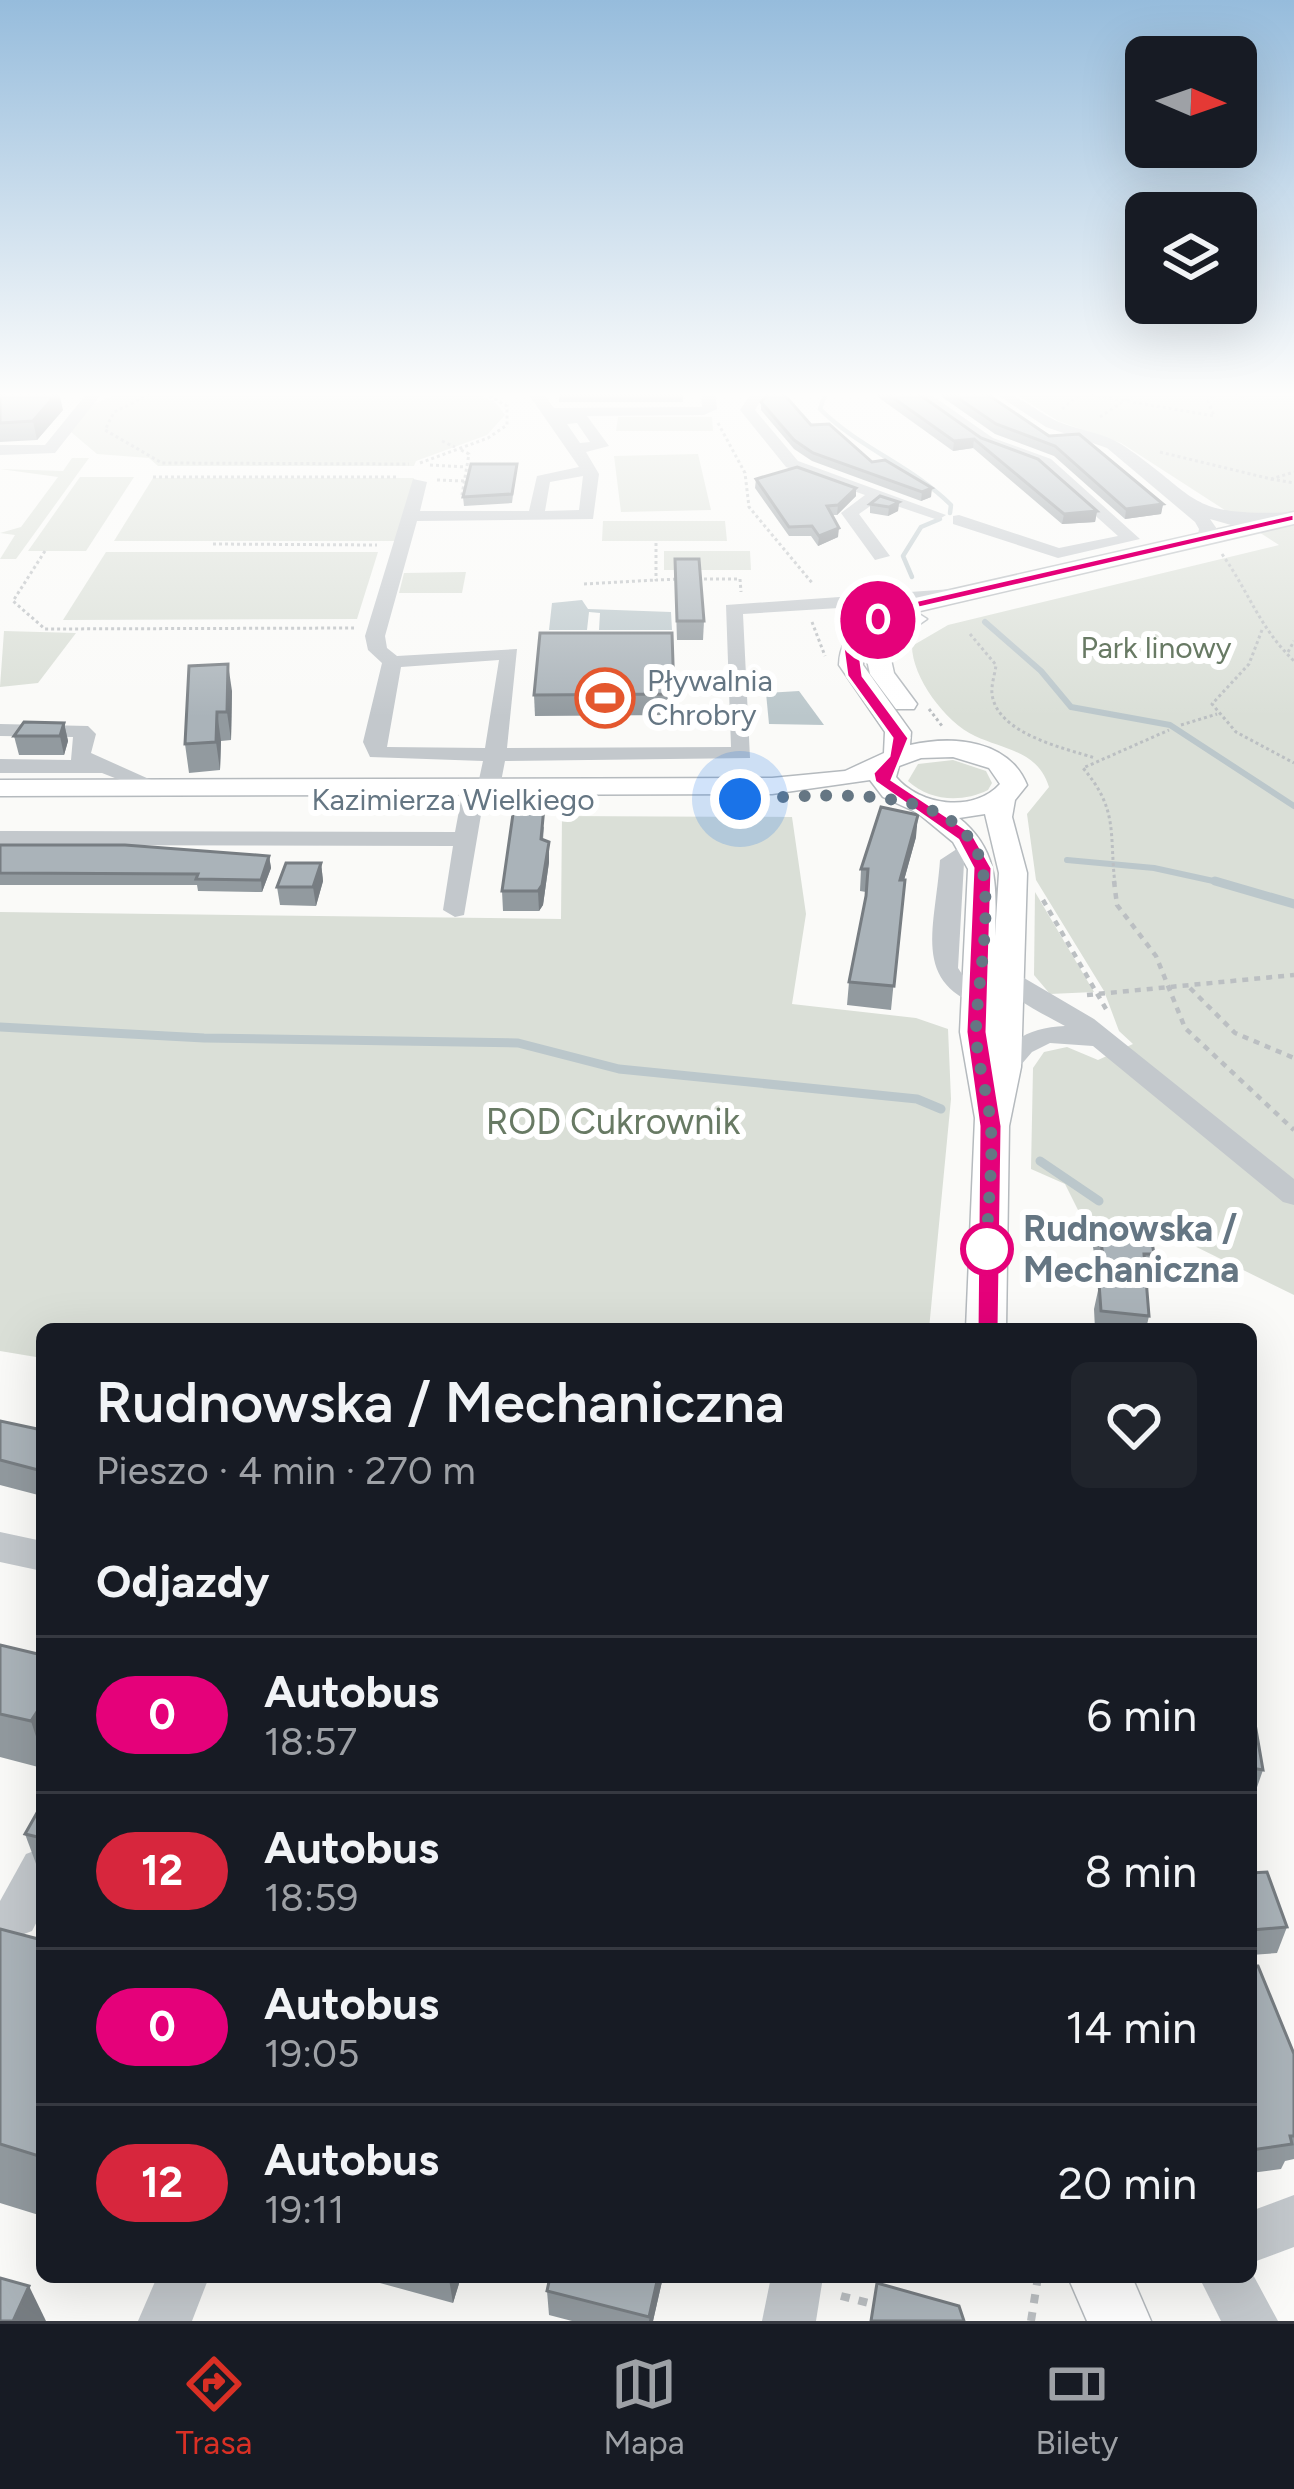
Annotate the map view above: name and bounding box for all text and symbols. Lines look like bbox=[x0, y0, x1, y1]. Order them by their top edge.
north arrow bbox=[1125, 36, 1257, 168]
map controls bbox=[1125, 36, 1257, 324]
button: layers bbox=[1125, 192, 1257, 324]
line badge: 0 bbox=[839, 581, 917, 659]
text: 0 bbox=[864, 594, 892, 645]
park label: Park linowy bbox=[1080, 629, 1232, 666]
place label: Pływalnia Chrobry bbox=[647, 662, 773, 733]
sports icon: Pływalnia Chrobry bbox=[574, 667, 636, 729]
your location bbox=[710, 769, 770, 829]
street label: Kazimierza Wielkiego bbox=[311, 781, 595, 818]
park label: ROD Cukrownik bbox=[486, 1100, 741, 1143]
place label: Rudnowska / Mechaniczna bbox=[1023, 1207, 1240, 1291]
marker: Rudnowska / Mechaniczna bbox=[962, 1224, 1012, 1274]
button: heart bbox=[1071, 1362, 1197, 1488]
text: Rudnowska / Mechaniczna bbox=[96, 1368, 785, 1436]
text: Pieszo · 4 min · 270 m bbox=[96, 1447, 476, 1494]
text: Odjazdy bbox=[96, 1554, 269, 1608]
text: Autobus bbox=[264, 1664, 439, 1718]
text: 6 min bbox=[1087, 1688, 1197, 1742]
text: 0 bbox=[148, 1689, 176, 1740]
text: 18:57 bbox=[264, 1718, 357, 1765]
text: Autobus bbox=[264, 1820, 439, 1874]
text: 8 min bbox=[1084, 1844, 1197, 1898]
text: 12 bbox=[141, 1845, 183, 1896]
text: 18:59 bbox=[264, 1874, 358, 1921]
text: Autobus bbox=[264, 1976, 439, 2030]
text: 14 min bbox=[1066, 2000, 1197, 2054]
text: 0 bbox=[148, 2001, 176, 2052]
text: 19:05 bbox=[264, 2030, 359, 2077]
text: Autobus bbox=[264, 2132, 439, 2186]
text: 20 min bbox=[1058, 2156, 1197, 2210]
text: 12 bbox=[141, 2157, 183, 2208]
text: 19:11 bbox=[264, 2186, 344, 2233]
tab: Trasa bbox=[176, 2351, 252, 2462]
tab: Mapa bbox=[603, 2351, 685, 2462]
tab: Bilety bbox=[1036, 2351, 1118, 2462]

